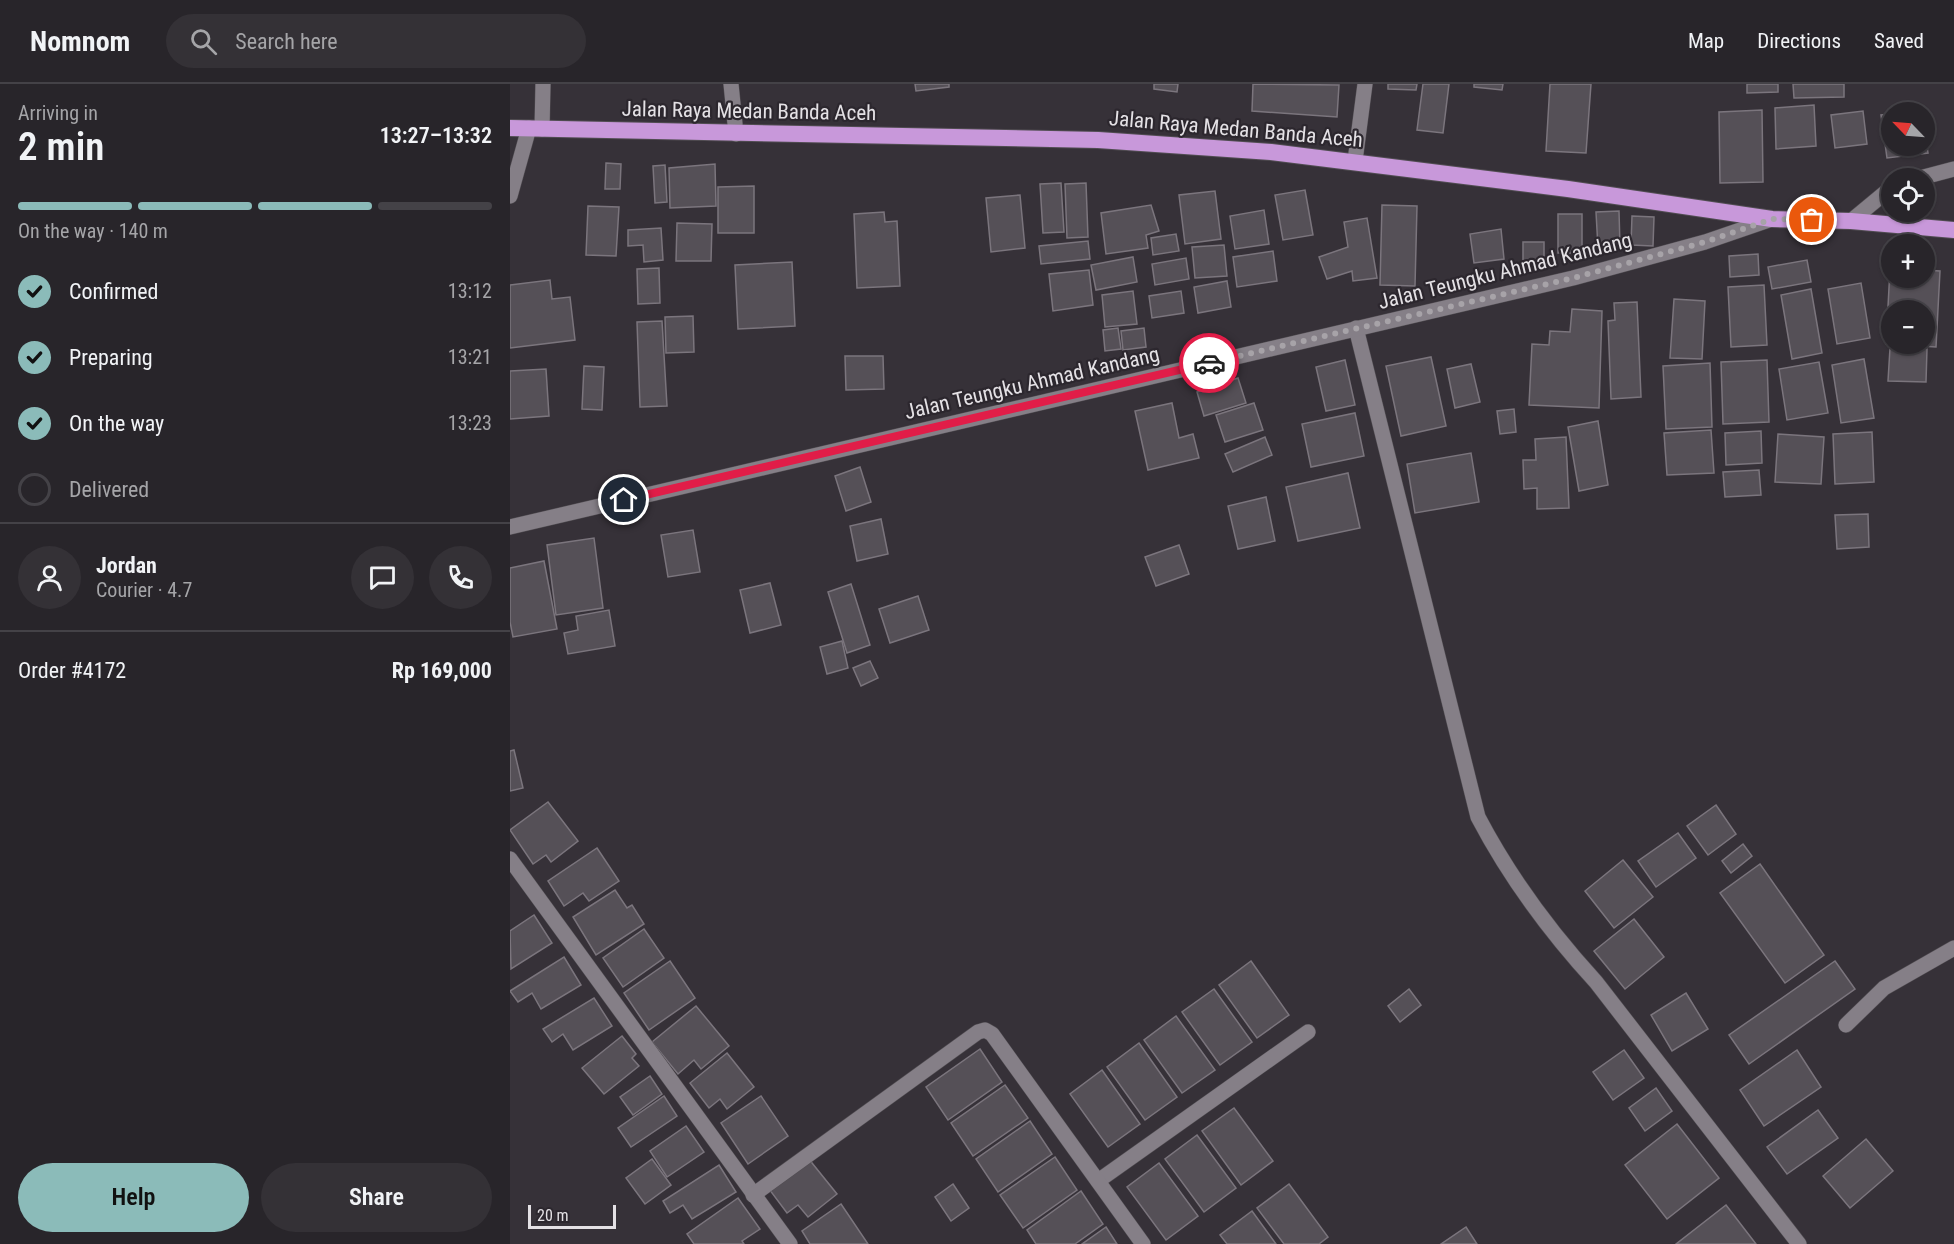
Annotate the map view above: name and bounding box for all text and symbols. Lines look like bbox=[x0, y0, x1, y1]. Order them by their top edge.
search box bbox=[166, 14, 586, 68]
text: Nomnom bbox=[30, 25, 130, 58]
icon: search bbox=[187, 25, 220, 58]
text: Search here bbox=[235, 29, 338, 54]
text: Map bbox=[1688, 29, 1724, 53]
text: Directions bbox=[1757, 29, 1841, 53]
text: Saved bbox=[1874, 29, 1924, 53]
street label: Jalan Raya Medan Banda Aceh bbox=[622, 97, 876, 125]
text: Arriving in bbox=[18, 101, 98, 125]
north arrow bbox=[1881, 102, 1935, 156]
map controls bbox=[1881, 102, 1935, 354]
street label: Jalan Raya Medan Banda Aceh bbox=[1108, 106, 1364, 152]
text: 13:27–13:32 bbox=[380, 123, 492, 148]
text: 2 min bbox=[18, 124, 104, 170]
button: locate bbox=[1881, 168, 1935, 222]
pin bbox=[1786, 194, 1837, 245]
icon: bag bbox=[1795, 203, 1828, 236]
text: On the way · 140 m bbox=[18, 219, 168, 243]
street label: Jalan Teungku Ahmad Kandang bbox=[1376, 228, 1634, 314]
button: + bbox=[1881, 234, 1935, 288]
icon: check bbox=[18, 275, 51, 308]
text: Confirmed bbox=[69, 279, 158, 304]
text: 13:12 bbox=[448, 279, 492, 303]
button: − bbox=[1881, 300, 1935, 354]
courier bbox=[1179, 333, 1239, 393]
icon: check bbox=[18, 341, 51, 374]
street label: Jalan Teungku Ahmad Kandang bbox=[902, 342, 1162, 424]
text: Preparing bbox=[69, 345, 153, 370]
text: 13:21 bbox=[448, 345, 492, 369]
icon: car bbox=[1193, 347, 1226, 380]
icon: check bbox=[18, 407, 51, 440]
text: On the way bbox=[69, 411, 164, 436]
text: 13:23 bbox=[448, 411, 492, 435]
pin bbox=[598, 474, 649, 525]
text: Delivered bbox=[69, 477, 149, 502]
icon: home bbox=[607, 483, 640, 516]
button: person bbox=[18, 546, 81, 609]
button: chat bbox=[351, 546, 414, 609]
button: phone bbox=[429, 546, 492, 609]
text: Jordan bbox=[96, 553, 157, 578]
text: Courier · 4.7 bbox=[96, 578, 192, 602]
text: Order #4172 bbox=[18, 658, 126, 683]
text: Rp 169,000 bbox=[392, 658, 492, 683]
button: Help bbox=[18, 1163, 249, 1232]
button: Share bbox=[261, 1163, 492, 1232]
scale bar bbox=[528, 1202, 616, 1230]
text: 20 m bbox=[537, 1206, 569, 1225]

